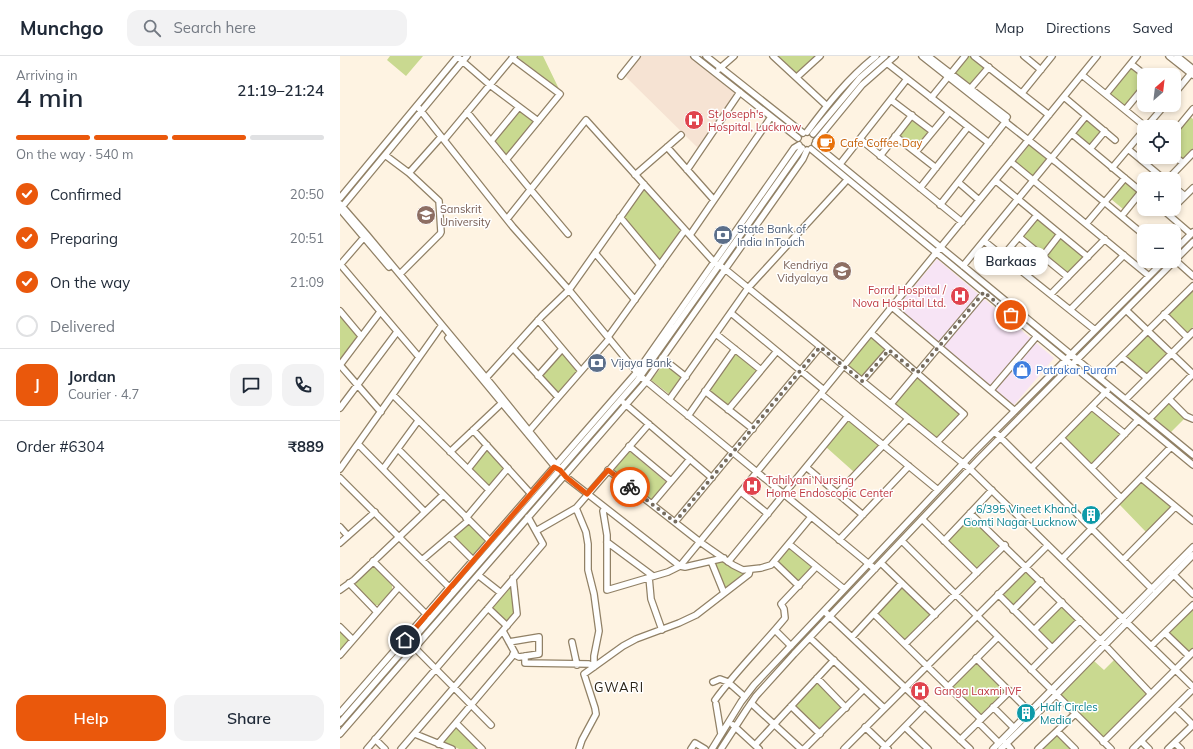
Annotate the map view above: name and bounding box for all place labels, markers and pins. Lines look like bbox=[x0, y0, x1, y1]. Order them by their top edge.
place label: St Joseph's Hospital, Lucknow bbox=[708, 107, 802, 134]
hospital icon: St Joseph's Hospital, Lucknow bbox=[683, 109, 705, 131]
cafe icon: Cafe Coffee Day bbox=[815, 132, 837, 154]
place label: Cafe Coffee Day bbox=[840, 136, 922, 150]
place label: Sanskrit University bbox=[440, 202, 491, 229]
school or university icon: Sanskrit University bbox=[415, 204, 437, 226]
place label: State Bank of India InTouch bbox=[737, 222, 806, 249]
bank icon: State Bank of India InTouch bbox=[712, 224, 734, 246]
callout: Barkaas bbox=[974, 247, 1048, 275]
place label: Kendriya Vidyalaya bbox=[777, 258, 828, 285]
school or university icon: Kendriya Vidyalaya bbox=[831, 260, 853, 282]
place label: Forrd Hospital / Nova Hospital Ltd. bbox=[852, 283, 947, 310]
hospital icon: Forrd Hospital / Nova Hospital Ltd. bbox=[949, 285, 971, 307]
pin bbox=[994, 298, 1028, 332]
bank icon: Vijaya Bank bbox=[586, 352, 608, 374]
place label: Vijaya Bank bbox=[611, 356, 672, 370]
shop icon: Patrakar Puram bbox=[1011, 359, 1033, 381]
place label: Patrakar Puram bbox=[1036, 363, 1117, 377]
place label: Tahilyani Nursing Home Endoscopic Center bbox=[766, 473, 893, 500]
hospital icon: Tahilyani Nursing Home Endoscopic Center bbox=[741, 475, 763, 497]
place label: 6/395 Vineet Khand Gomti Nagar Lucknow bbox=[963, 502, 1077, 529]
building icon: 6/395 Vineet Khand Gomti Nagar Lucknow bbox=[1080, 504, 1102, 526]
pin bbox=[388, 623, 422, 657]
hospital icon: Ganga Laxmi IVF bbox=[909, 680, 931, 702]
place label: Ganga Laxmi IVF bbox=[934, 684, 1022, 698]
place label: Half Circles Media bbox=[1040, 700, 1098, 727]
building icon: Half Circles Media bbox=[1015, 702, 1037, 724]

